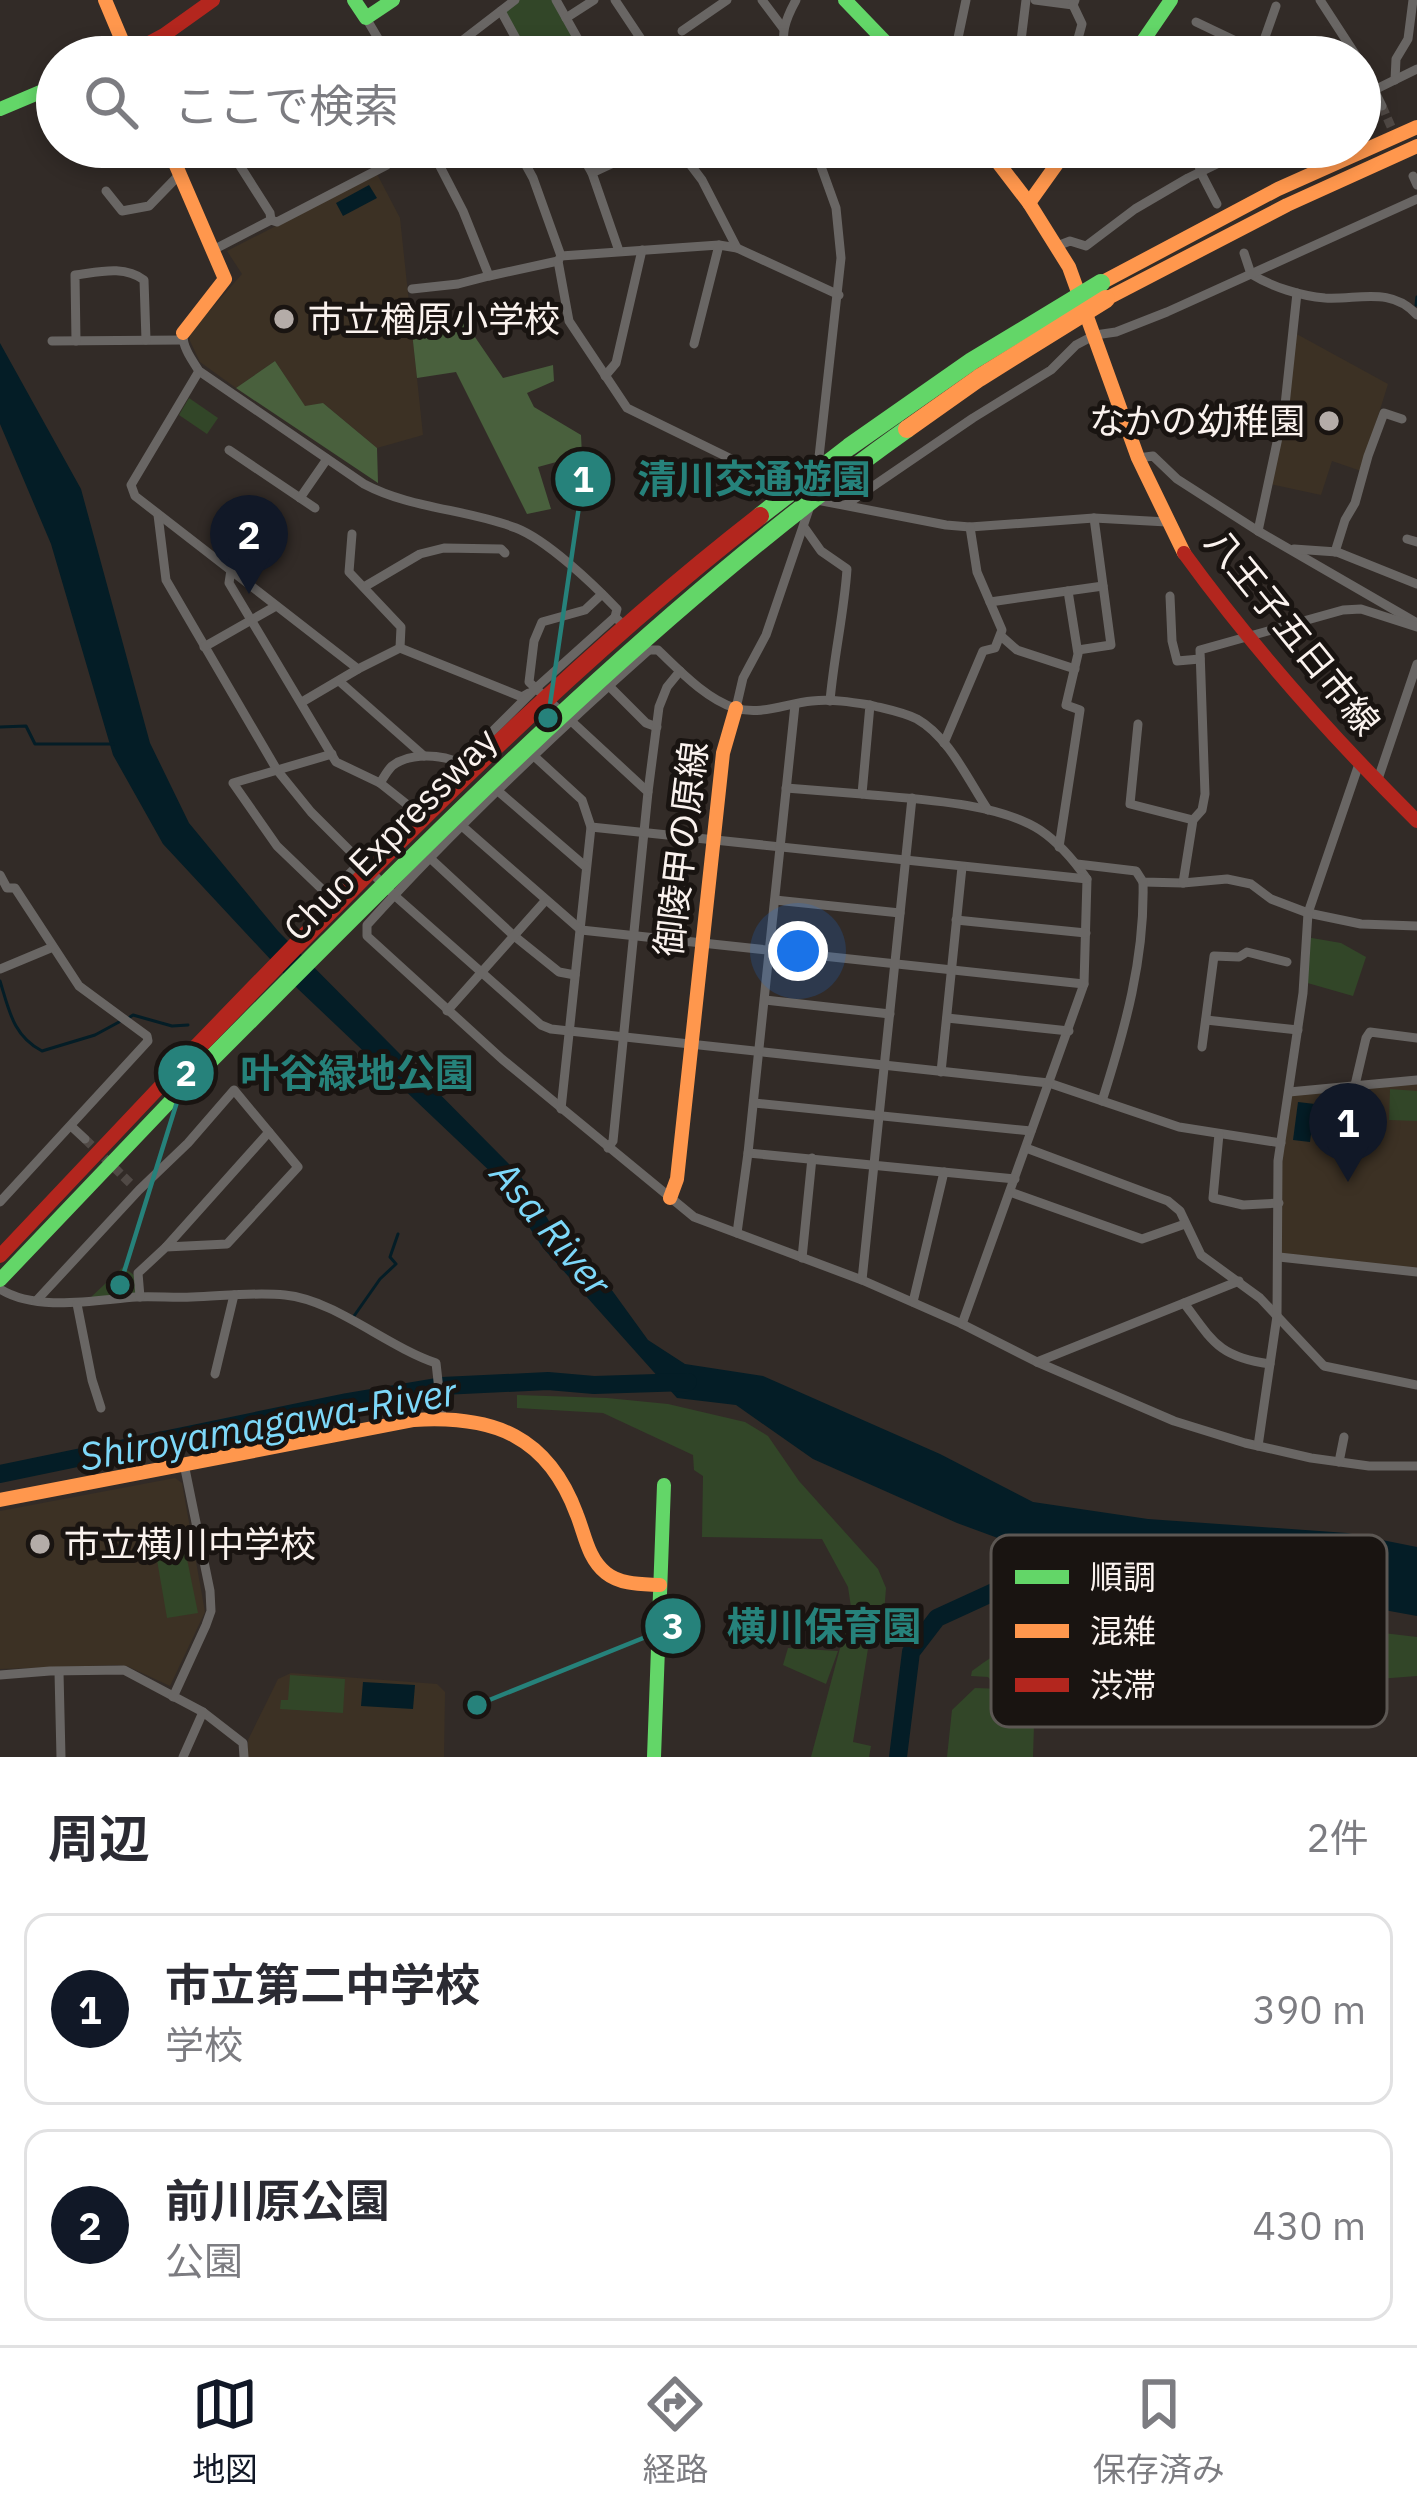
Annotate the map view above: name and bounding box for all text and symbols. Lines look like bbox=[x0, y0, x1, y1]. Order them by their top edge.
search box bbox=[36, 36, 1381, 168]
icon: search bbox=[78, 69, 144, 135]
text: ここで検索 bbox=[174, 76, 399, 134]
place label: 市立楢原小学校 bbox=[308, 295, 560, 342]
marker: 市立楢原小学校 bbox=[271, 306, 297, 332]
place label: なかの幼稚園 bbox=[1089, 397, 1305, 444]
marker: なかの幼稚園 bbox=[1316, 408, 1342, 434]
callout: 清川交通遊園 bbox=[553, 442, 895, 517]
text: 清川交通遊園 bbox=[637, 453, 871, 504]
text: 1 bbox=[572, 455, 594, 502]
pin: 2 bbox=[210, 495, 288, 594]
street label: 八王子五日市線 bbox=[1196, 519, 1391, 744]
street label: Chuo Expressway bbox=[273, 717, 507, 951]
street label: 御陵甲の原線 bbox=[644, 739, 717, 959]
your location bbox=[768, 921, 828, 981]
callout: 叶谷緑地公園 bbox=[156, 1036, 498, 1111]
text: 叶谷緑地公園 bbox=[240, 1047, 474, 1098]
text: 2 bbox=[175, 1049, 197, 1096]
pin: 1 bbox=[1309, 1083, 1387, 1182]
water label: Asa River bbox=[478, 1148, 624, 1307]
water label: Shiroyamagawa-River bbox=[76, 1365, 462, 1482]
place label: 市立横川中学校 bbox=[64, 1520, 316, 1567]
marker: 市立横川中学校 bbox=[27, 1531, 53, 1557]
legend bbox=[991, 1535, 1387, 1727]
text: 順調 bbox=[1090, 1555, 1156, 1598]
callout: 横川保育園 bbox=[643, 1589, 946, 1664]
text: 横川保育園 bbox=[726, 1600, 922, 1651]
text: 3 bbox=[662, 1602, 684, 1649]
text: 混雑 bbox=[1090, 1609, 1156, 1652]
text: 渋滞 bbox=[1090, 1663, 1156, 1706]
text: 周辺 bbox=[48, 1805, 150, 1871]
text: 2件 bbox=[1307, 1812, 1369, 1863]
text: 市立第二中学校 bbox=[165, 1955, 480, 2013]
text: 1 bbox=[78, 1984, 102, 2035]
text: 390 m bbox=[1253, 1984, 1366, 2035]
text: 学校 bbox=[165, 2019, 243, 2070]
text: 前川原公園 bbox=[165, 2171, 390, 2229]
text: 2 bbox=[78, 2200, 102, 2251]
text: 430 m bbox=[1253, 2200, 1366, 2251]
text: 公園 bbox=[165, 2235, 243, 2286]
tab: 地図 bbox=[192, 2371, 258, 2491]
tab: 経路 bbox=[642, 2371, 708, 2491]
tab: 保存済み bbox=[1093, 2371, 1225, 2491]

